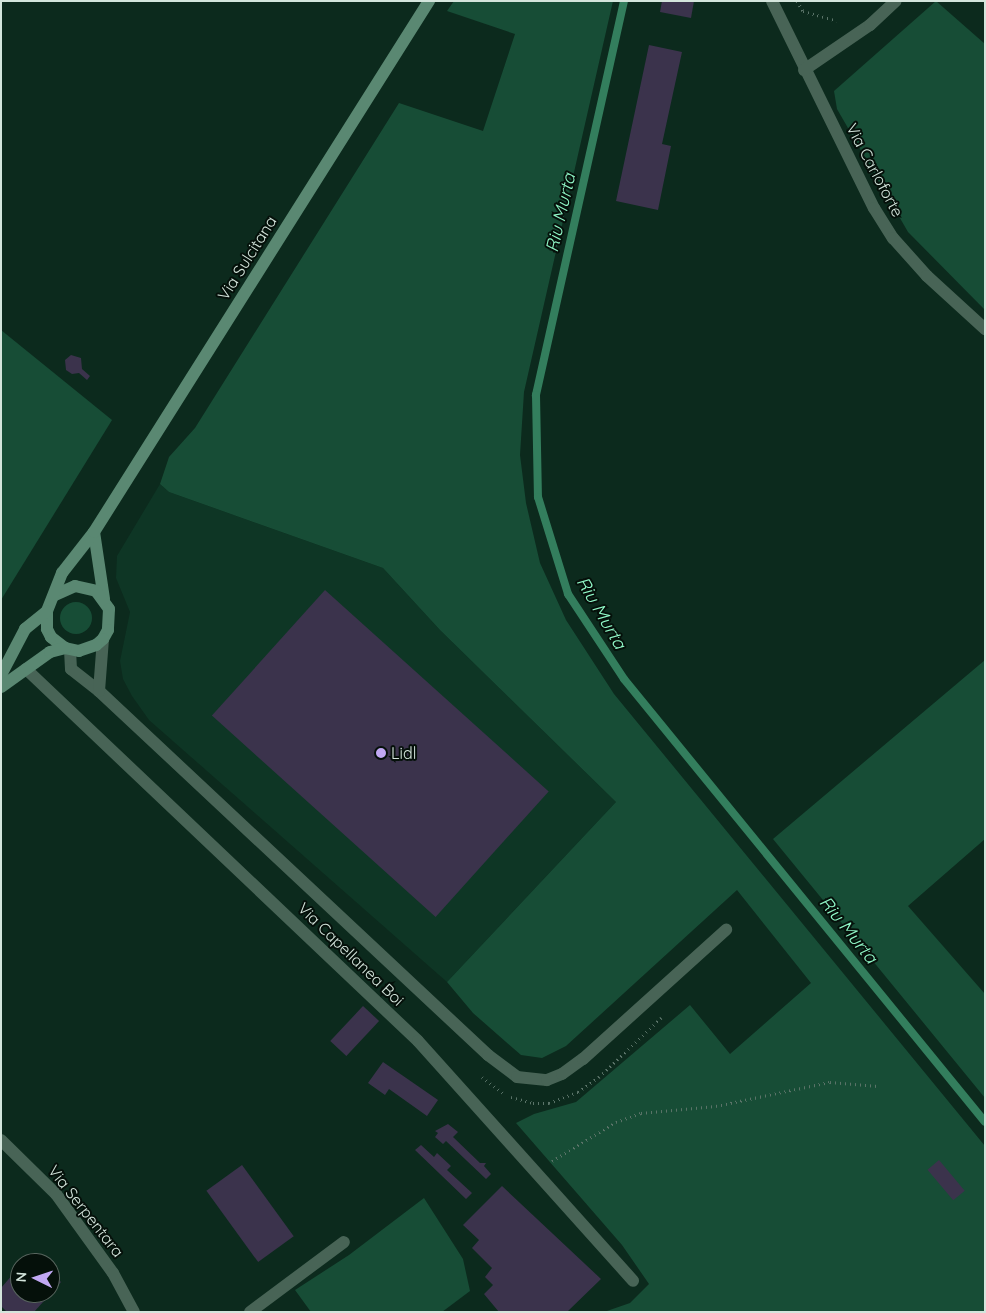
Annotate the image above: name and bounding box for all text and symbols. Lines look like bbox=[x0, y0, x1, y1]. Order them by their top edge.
street label: Via Carloforte bbox=[842, 120, 908, 220]
water label: Riu Murta bbox=[541, 172, 581, 254]
street label: Via Sulcitana bbox=[214, 212, 280, 304]
water label: Riu Murta bbox=[572, 573, 630, 653]
place label: Lidl bbox=[391, 743, 416, 763]
marker: Lidl bbox=[375, 747, 387, 759]
water label: Riu Murta bbox=[814, 892, 882, 968]
street label: Via Capellanea Boi bbox=[294, 898, 408, 1010]
street label: Via Serpentara bbox=[44, 1161, 128, 1261]
north arrow bbox=[10, 1253, 60, 1303]
text: N bbox=[12, 1271, 30, 1283]

